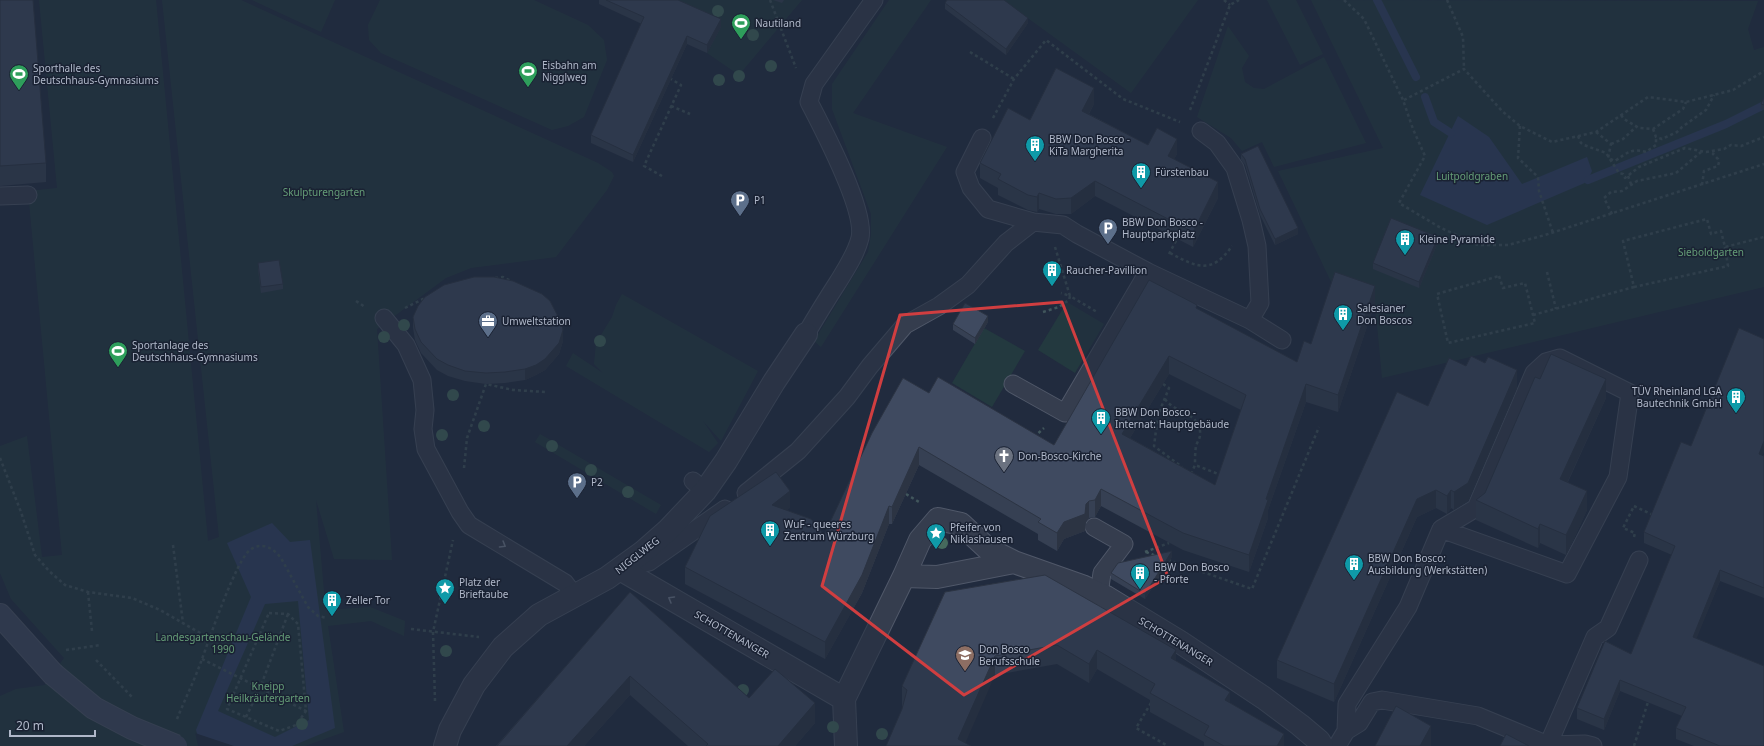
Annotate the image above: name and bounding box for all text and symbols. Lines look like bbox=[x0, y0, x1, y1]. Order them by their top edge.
sports icon: Nautiland bbox=[730, 12, 752, 40]
place label: Nautiland bbox=[755, 16, 801, 30]
place label: Eisbahn am Nigglweg bbox=[542, 58, 597, 84]
sports icon: Eisbahn am Nigglweg bbox=[517, 60, 539, 88]
place label: Sporthalle des Deutschhaus-Gymnasiums bbox=[33, 61, 159, 87]
sports icon: Sporthalle des Deutschhaus-Gymnasiums bbox=[8, 63, 30, 91]
place label: BBW Don Bosco - KiTa Margherita bbox=[1049, 132, 1130, 158]
building icon: BBW Don Bosco - KiTa Margherita bbox=[1024, 134, 1046, 162]
building icon: Fürstenbau bbox=[1130, 161, 1152, 189]
place label: Fürstenbau bbox=[1155, 165, 1209, 179]
park label: Luitpoldgraben bbox=[1436, 169, 1508, 183]
park label: Skulpturengarten bbox=[283, 185, 365, 199]
parking icon: P1 bbox=[729, 189, 751, 217]
place label: P1 bbox=[754, 193, 766, 207]
place label: BBW Don Bosco - Hauptparkplatz bbox=[1122, 215, 1203, 241]
parking icon: BBW Don Bosco - Hauptparkplatz bbox=[1097, 217, 1119, 245]
building icon: Kleine Pyramide bbox=[1394, 228, 1416, 256]
place label: Kleine Pyramide bbox=[1419, 232, 1495, 246]
park label: Sieboldgarten bbox=[1678, 245, 1744, 259]
building icon: Raucher-Pavillion bbox=[1041, 259, 1063, 287]
place label: Raucher-Pavillion bbox=[1066, 263, 1147, 277]
place label: Salesianer Don Boscos bbox=[1357, 301, 1412, 327]
building icon: Salesianer Don Boscos bbox=[1332, 303, 1354, 331]
office icon: Umweltstation bbox=[477, 310, 499, 338]
place label: Umweltstation bbox=[502, 314, 571, 328]
place label: Sportanlage des Deutschhaus-Gymnasiums bbox=[132, 338, 258, 364]
sports icon: Sportanlage des Deutschhaus-Gymnasiums bbox=[107, 340, 129, 368]
place label: TÜV Rheinland LGA Bautechnik GmbH bbox=[1632, 384, 1723, 410]
building icon: TÜV Rheinland LGA Bautechnik GmbH bbox=[1725, 386, 1747, 414]
place label: BBW Don Bosco - Internat: Hauptgebäude bbox=[1115, 405, 1229, 431]
building icon: BBW Don Bosco - Internat: Hauptgebäude bbox=[1090, 407, 1112, 435]
church icon: Don-Bosco-Kirche bbox=[993, 445, 1015, 473]
place label: Don-Bosco-Kirche bbox=[1018, 449, 1102, 463]
parking icon: P2 bbox=[566, 471, 588, 499]
place label: P2 bbox=[591, 475, 603, 489]
place label: WuF - queeres Zentrum Würzburg bbox=[784, 517, 874, 543]
building icon: WuF - queeres Zentrum Würzburg bbox=[759, 519, 781, 547]
place label: Pfeifer von Niklashausen bbox=[950, 520, 1013, 546]
place icon: Pfeifer von Niklashausen bbox=[925, 522, 947, 550]
street label: NIGGLWEG bbox=[612, 533, 662, 577]
one-way arrow bbox=[499, 541, 506, 548]
place label: BBW Don Bosco: Ausbildung (Werkstätten) bbox=[1368, 551, 1487, 577]
building icon: BBW Don Bosco: Ausbildung (Werkstätten) bbox=[1343, 553, 1365, 581]
place label: BBW Don Bosco - Pforte bbox=[1154, 560, 1229, 586]
building icon: BBW Don Bosco - Pforte bbox=[1129, 562, 1151, 590]
place label: Platz der Brieftaube bbox=[459, 575, 509, 601]
place icon: Platz der Brieftaube bbox=[434, 577, 456, 605]
building icon: Zeller Tor bbox=[321, 589, 343, 617]
place label: Zeller Tor bbox=[346, 593, 390, 607]
one-way arrow bbox=[668, 596, 675, 603]
street label: SCHOTTENANGER bbox=[692, 607, 773, 662]
street label: SCHOTTENANGER bbox=[1136, 613, 1216, 669]
park label: Landesgartenschau-Gelände 1990 bbox=[156, 630, 291, 656]
place label: Don Bosco Berufsschule bbox=[979, 642, 1040, 668]
school or university icon: Don Bosco Berufsschule bbox=[954, 644, 976, 672]
park label: Kneipp Heilkräutergarten bbox=[226, 679, 310, 705]
scale bar bbox=[10, 712, 95, 738]
text: 20 m bbox=[16, 717, 44, 734]

